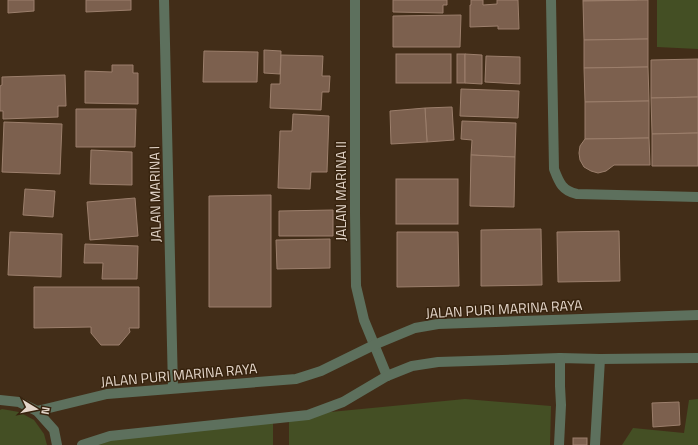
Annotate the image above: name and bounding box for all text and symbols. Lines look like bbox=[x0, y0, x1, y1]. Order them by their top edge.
street label: JALAN MARINA II bbox=[330, 141, 351, 241]
street label: JALAN MARINA I bbox=[143, 146, 166, 242]
street label: JALAN PURI MARINA RAYA bbox=[425, 294, 584, 323]
street label: JALAN PURI MARINA RAYA bbox=[100, 357, 259, 392]
north arrow bbox=[16, 389, 56, 429]
text: N bbox=[37, 406, 54, 416]

